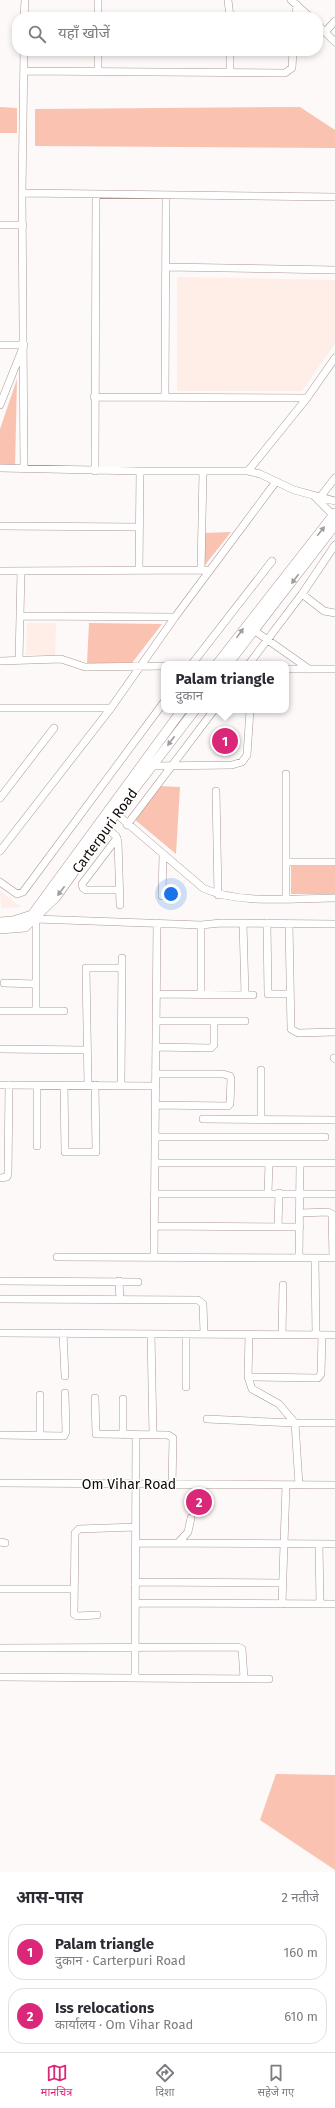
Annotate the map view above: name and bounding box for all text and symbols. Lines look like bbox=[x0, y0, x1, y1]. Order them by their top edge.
search box bbox=[12, 12, 323, 56]
icon: search bbox=[26, 23, 48, 45]
text: यहाँ खोजें bbox=[58, 24, 110, 42]
one-way arrow bbox=[316, 525, 325, 536]
one-way arrow bbox=[290, 573, 299, 584]
one-way arrow bbox=[236, 628, 244, 638]
popup bbox=[161, 661, 289, 713]
text: Palam triangle bbox=[176, 670, 274, 688]
text: दुकान bbox=[176, 688, 203, 703]
pin: 1 bbox=[212, 726, 238, 756]
one-way arrow bbox=[167, 736, 175, 746]
street label: Carterpuri Road bbox=[69, 785, 141, 877]
your location bbox=[161, 884, 181, 904]
one-way arrow bbox=[56, 885, 65, 896]
street label: Om Vihar Road bbox=[82, 1476, 176, 1493]
pin: 2 bbox=[186, 1487, 212, 1517]
text: आस-पास bbox=[16, 1887, 83, 1908]
text: 2 नतीजे bbox=[281, 1890, 319, 1905]
text: Palam triangle bbox=[55, 1935, 154, 1953]
text: 1 bbox=[27, 1945, 33, 1960]
text: 160 m bbox=[284, 1945, 318, 1960]
text: दुकान · Carterpuri Road bbox=[55, 1953, 186, 1968]
text: Iss relocations bbox=[55, 1999, 154, 2017]
text: 2 bbox=[27, 2009, 33, 2024]
text: 610 m bbox=[284, 2009, 318, 2024]
text: कार्यालय · Om Vihar Road bbox=[55, 2017, 193, 2032]
tab: मानचित्र bbox=[41, 2062, 72, 2100]
tab: दिशा bbox=[154, 2062, 176, 2100]
tab: सहेजे गए bbox=[258, 2062, 294, 2100]

